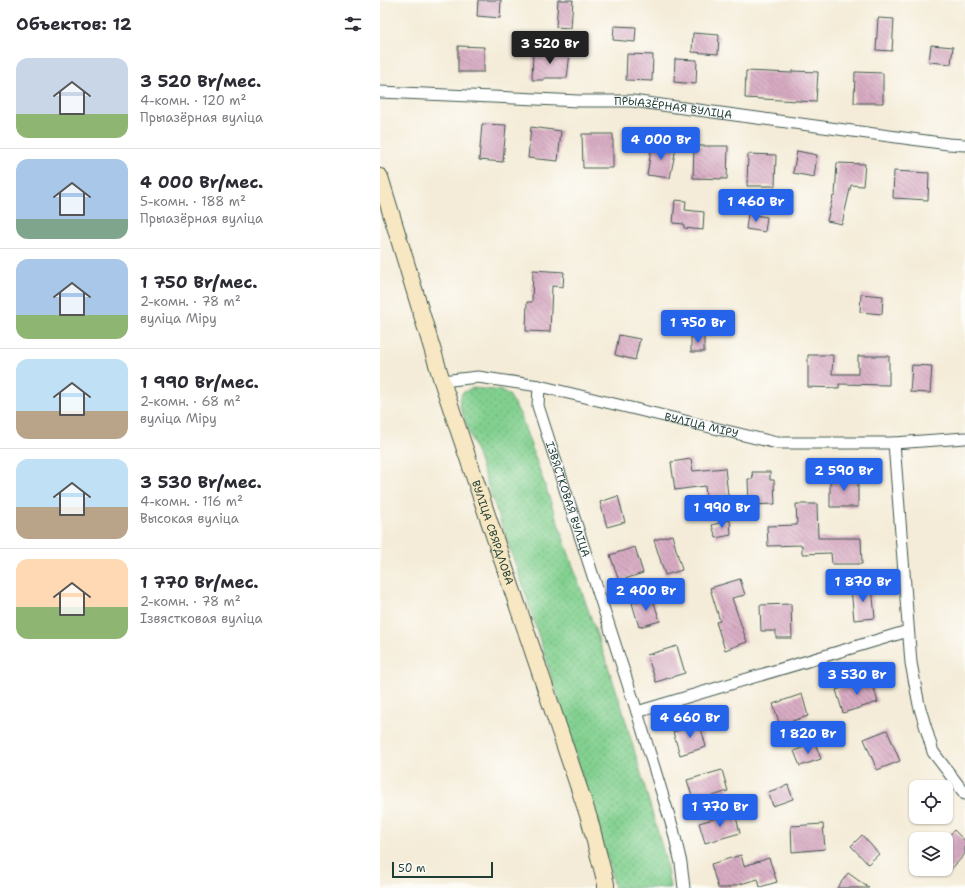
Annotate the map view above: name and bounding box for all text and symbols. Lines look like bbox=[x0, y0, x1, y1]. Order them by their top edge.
text: Объектов: 12 bbox=[16, 13, 132, 35]
icon: filters bbox=[342, 13, 364, 35]
pin: 3 520 Br bbox=[509, 31, 591, 65]
text: 3 520 Br bbox=[521, 35, 579, 52]
text: 3 520 Br/мес. bbox=[140, 70, 261, 92]
icon: home bbox=[48, 74, 96, 122]
text: 4-комн. · 120 m² bbox=[140, 92, 247, 109]
street label: ПРЫАЗЁРНАЯ ВУЛІЦА bbox=[614, 94, 733, 123]
text: Прыазёрная вуліца bbox=[140, 109, 263, 126]
pin: 4 000 Br bbox=[620, 127, 702, 161]
text: 4 000 Br bbox=[631, 131, 691, 148]
text: 4 000 Br/мес. bbox=[140, 171, 263, 193]
icon: home bbox=[48, 175, 96, 223]
pin: 1 460 Br bbox=[715, 189, 797, 223]
text: 5-комн. · 188 m² bbox=[140, 193, 246, 210]
text: 1 460 Br bbox=[727, 193, 785, 210]
text: Прыазёрная вуліца bbox=[140, 210, 263, 227]
text: 1 750 Br/мес. bbox=[140, 271, 257, 293]
icon: home bbox=[48, 275, 96, 323]
text: 2-комн. · 78 m² bbox=[140, 293, 241, 310]
text: вуліца Міру bbox=[140, 310, 217, 327]
pin: 1 750 Br bbox=[657, 310, 739, 344]
text: 1 750 Br bbox=[670, 314, 726, 331]
text: 1 990 Br/мес. bbox=[140, 371, 259, 393]
icon: home bbox=[48, 375, 96, 423]
text: 2-комн. · 68 m² bbox=[140, 393, 241, 410]
street label: ВУЛІЦА МІРУ bbox=[663, 409, 740, 442]
text: вуліца Міру bbox=[140, 410, 217, 427]
street label: ІЗВЯСТКОВАЯ ВУЛІЦА bbox=[542, 440, 593, 559]
pin: 2 590 Br bbox=[803, 458, 885, 492]
text: 2 590 Br bbox=[815, 462, 874, 479]
text: 3 530 Br/мес. bbox=[140, 471, 262, 493]
icon: home bbox=[48, 475, 96, 523]
street label: ВУЛІЦА СВЯРДЛОВА bbox=[468, 478, 517, 587]
text: 4-комн. · 116 m² bbox=[140, 493, 243, 510]
pin: 1 990 Br bbox=[681, 495, 763, 529]
text: 1 990 Br bbox=[694, 499, 750, 516]
text: Высокая вуліца bbox=[140, 510, 239, 527]
pin: 1 870 Br bbox=[822, 569, 904, 603]
text: 1 770 Br/мес. bbox=[140, 571, 259, 593]
text: 1 870 Br bbox=[835, 573, 891, 590]
icon: home bbox=[48, 575, 96, 623]
pin: 2 400 Br bbox=[605, 578, 687, 612]
text: 2 400 Br bbox=[616, 582, 676, 599]
text: 2-комн. · 78 m² bbox=[140, 593, 241, 610]
text: Ізвястковая вуліца bbox=[140, 610, 263, 627]
pin: 3 530 Br bbox=[816, 662, 898, 696]
text: 3 530 Br bbox=[827, 666, 887, 683]
pin: 4 660 Br bbox=[649, 705, 731, 739]
text: 4 660 Br bbox=[660, 709, 720, 726]
pin: 1 820 Br bbox=[767, 721, 849, 755]
text: 1 820 Br bbox=[780, 725, 836, 742]
map controls bbox=[909, 780, 953, 876]
button: locate bbox=[909, 780, 953, 824]
pin: 1 770 Br bbox=[679, 794, 761, 828]
text: 1 770 Br bbox=[692, 798, 748, 815]
button: layers bbox=[909, 832, 953, 876]
scale bar bbox=[392, 860, 493, 879]
text: 50 m bbox=[398, 861, 426, 876]

